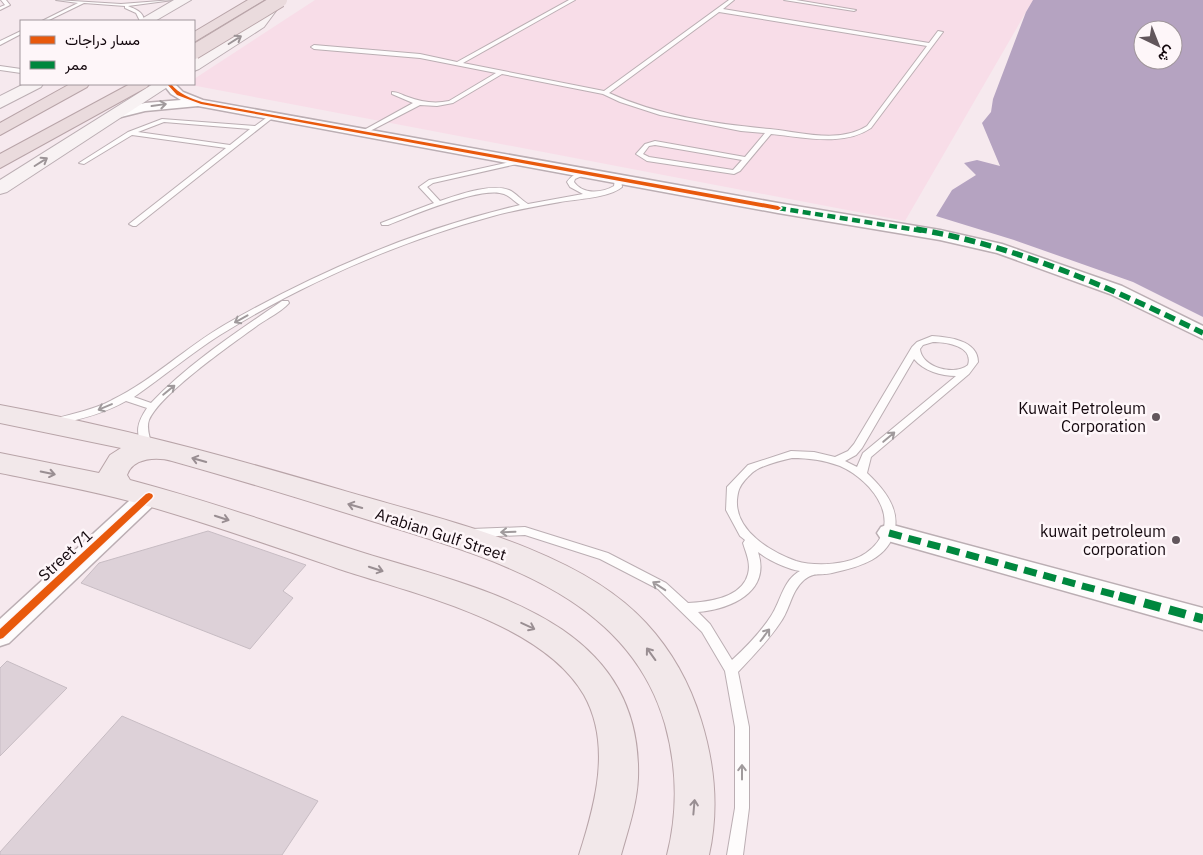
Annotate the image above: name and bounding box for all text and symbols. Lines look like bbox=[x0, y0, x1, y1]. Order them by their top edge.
legend bbox=[20, 20, 195, 85]
north arrow bbox=[1133, 20, 1183, 70]
text: مسار دراجات bbox=[65, 30, 140, 49]
one-way arrow bbox=[228, 34, 242, 44]
text: ش bbox=[1154, 42, 1179, 67]
text: ممر bbox=[64, 55, 87, 74]
one-way arrow bbox=[151, 100, 167, 110]
one-way arrow bbox=[34, 156, 48, 166]
one-way arrow bbox=[234, 315, 249, 324]
one-way arrow bbox=[162, 385, 175, 396]
place label: Kuwait Petroleum Corporation bbox=[1018, 398, 1146, 436]
one-way arrow bbox=[98, 403, 113, 413]
marker: Kuwait Petroleum Corporation bbox=[1150, 411, 1162, 423]
one-way arrow bbox=[883, 431, 896, 442]
one-way arrow bbox=[191, 455, 207, 465]
one-way arrow bbox=[39, 469, 55, 478]
one-way arrow bbox=[347, 501, 363, 511]
street label: Arabian Gulf Street bbox=[373, 503, 509, 565]
one-way arrow bbox=[214, 514, 229, 523]
place label: kuwait petroleum corporation bbox=[1040, 521, 1166, 559]
street label: Street 71 bbox=[34, 525, 96, 585]
one-way arrow bbox=[501, 527, 517, 536]
marker: kuwait petroleum corporation bbox=[1170, 534, 1182, 546]
one-way arrow bbox=[368, 565, 383, 574]
one-way arrow bbox=[653, 581, 667, 591]
one-way arrow bbox=[520, 621, 535, 631]
one-way arrow bbox=[759, 629, 770, 642]
one-way arrow bbox=[646, 647, 656, 661]
one-way arrow bbox=[737, 764, 747, 780]
one-way arrow bbox=[689, 799, 699, 815]

